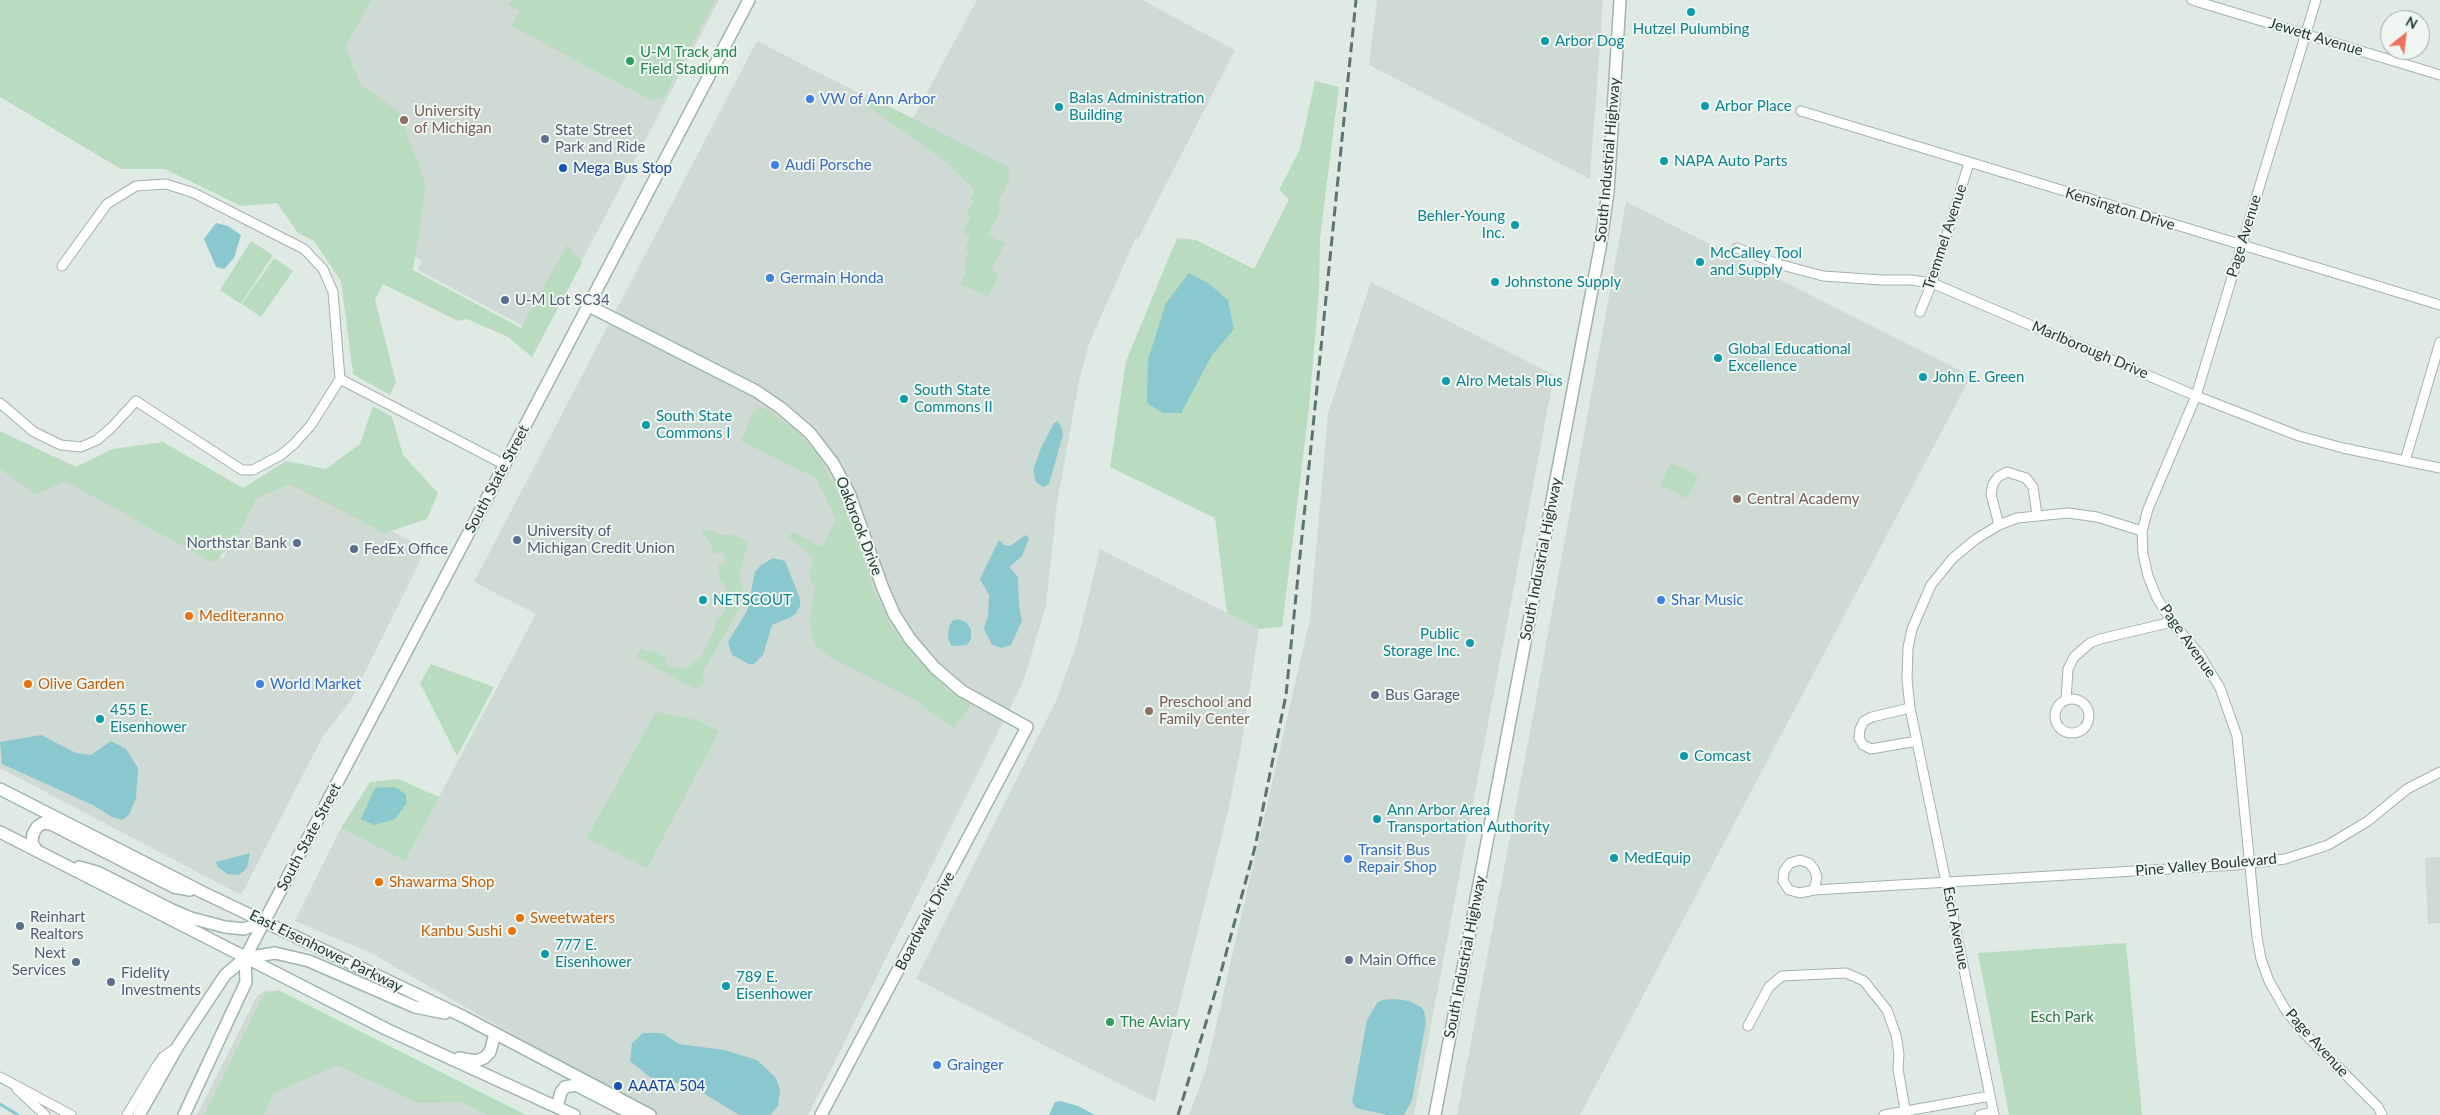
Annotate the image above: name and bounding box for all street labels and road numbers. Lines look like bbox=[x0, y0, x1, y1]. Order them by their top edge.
street label: Jewett Avenue bbox=[2267, 14, 2365, 60]
street label: South Industrial Highway bbox=[1592, 77, 1624, 243]
street label: Tremmel Avenue bbox=[1919, 182, 1971, 292]
street label: Kensington Drive bbox=[2063, 184, 2177, 234]
street label: Page Avenue bbox=[2223, 193, 2265, 279]
street label: Marlborough Drive bbox=[2029, 317, 2151, 383]
street label: South State Street bbox=[461, 422, 533, 536]
street label: Oakbrook Drive bbox=[832, 474, 886, 578]
street label: South Industrial Highway bbox=[1516, 476, 1566, 642]
street label: Page Avenue bbox=[2156, 601, 2220, 681]
street label: South State Street bbox=[273, 780, 345, 894]
street label: Pine Valley Boulevard bbox=[2135, 850, 2277, 880]
street label: Boardwalk Drive bbox=[891, 869, 959, 973]
street label: South Industrial Highway bbox=[1440, 874, 1490, 1040]
street label: Esch Avenue bbox=[1939, 885, 1973, 971]
street label: East Eisenhower Parkway bbox=[246, 906, 406, 996]
street label: Page Avenue bbox=[2282, 1005, 2352, 1081]

